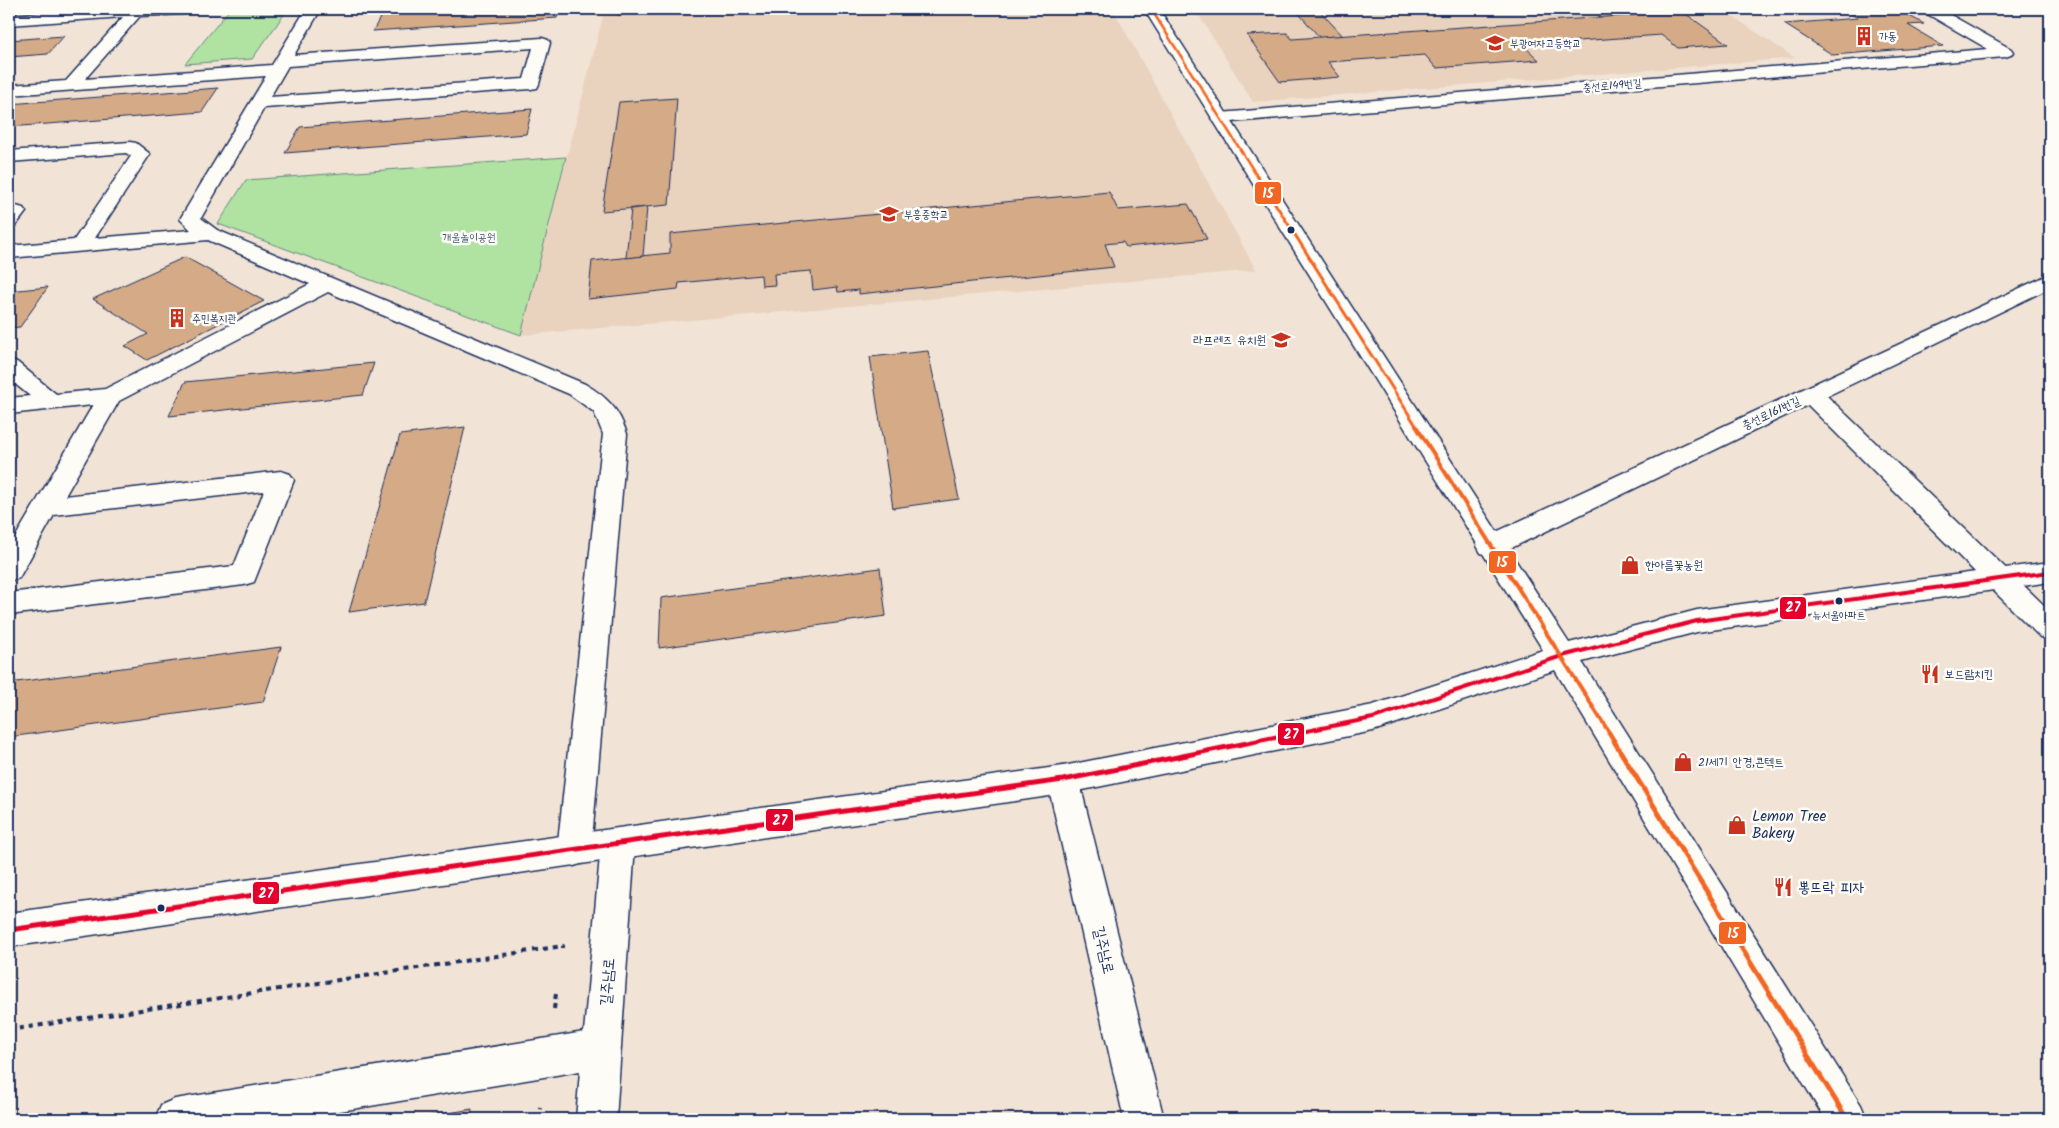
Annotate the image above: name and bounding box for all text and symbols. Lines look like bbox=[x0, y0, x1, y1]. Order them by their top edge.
building icon: 가동 bbox=[1853, 25, 1875, 47]
place label: 가동 bbox=[1879, 28, 1897, 46]
school or university icon: 부광여자고등학교 bbox=[1484, 32, 1506, 54]
place label: 부광여자고등학교 bbox=[1510, 35, 1581, 53]
street label: 충선로149번길 bbox=[1582, 74, 1642, 98]
line badge: 15 bbox=[1254, 181, 1282, 205]
text: 15 bbox=[1262, 183, 1276, 205]
school or university icon: 부흥중학교 bbox=[878, 203, 900, 225]
place label: 부흥중학교 bbox=[904, 206, 948, 224]
unlabelled marker bbox=[1286, 225, 1296, 235]
park label: 개울놀이공원 bbox=[442, 229, 496, 247]
building icon: 주민복지관 bbox=[166, 307, 188, 329]
place label: 주민복지관 bbox=[192, 310, 236, 328]
school or university icon: 라프레즈 유치원 bbox=[1270, 329, 1292, 351]
place label: 라프레즈 유치원 bbox=[1194, 331, 1266, 350]
street label: 충선로161번길 bbox=[1739, 391, 1804, 435]
line badge: 15 bbox=[1488, 550, 1517, 574]
text: 15 bbox=[1496, 552, 1510, 574]
shop icon: 한아름꽃농원 bbox=[1619, 554, 1641, 576]
place label: 한아름꽃농원 bbox=[1645, 556, 1703, 575]
line badge: 27 bbox=[1779, 596, 1807, 620]
marker: 뉴서울아파트 bbox=[1834, 596, 1844, 606]
text: 27 bbox=[1786, 597, 1801, 619]
place label: 뉴서울아파트 bbox=[1812, 607, 1866, 625]
restaurant icon: 보드람치킨 bbox=[1919, 663, 1941, 685]
place label: 보드람치킨 bbox=[1945, 665, 1993, 684]
line badge: 27 bbox=[1277, 722, 1305, 746]
text: 27 bbox=[1284, 724, 1299, 746]
shop icon: 21세기 안경,콘텍트 bbox=[1672, 751, 1694, 773]
place label: 21세기 안경,콘텍트 bbox=[1698, 753, 1784, 772]
place label: Lemon Tree Bakery bbox=[1752, 805, 1826, 846]
line badge: 27 bbox=[765, 808, 794, 832]
text: 27 bbox=[773, 810, 788, 832]
shop icon: Lemon Tree Bakery bbox=[1726, 814, 1748, 836]
restaurant icon: 뽕뜨락 피자 bbox=[1772, 876, 1794, 898]
place label: 뽕뜨락 피자 bbox=[1798, 876, 1864, 900]
line badge: 27 bbox=[252, 881, 280, 905]
text: 27 bbox=[259, 883, 274, 905]
unlabelled marker bbox=[156, 903, 166, 913]
line badge: 15 bbox=[1718, 921, 1747, 945]
text: 15 bbox=[1727, 923, 1741, 945]
street label: 길주남로 bbox=[1086, 924, 1120, 976]
street label: 길주남로 bbox=[594, 957, 622, 1007]

